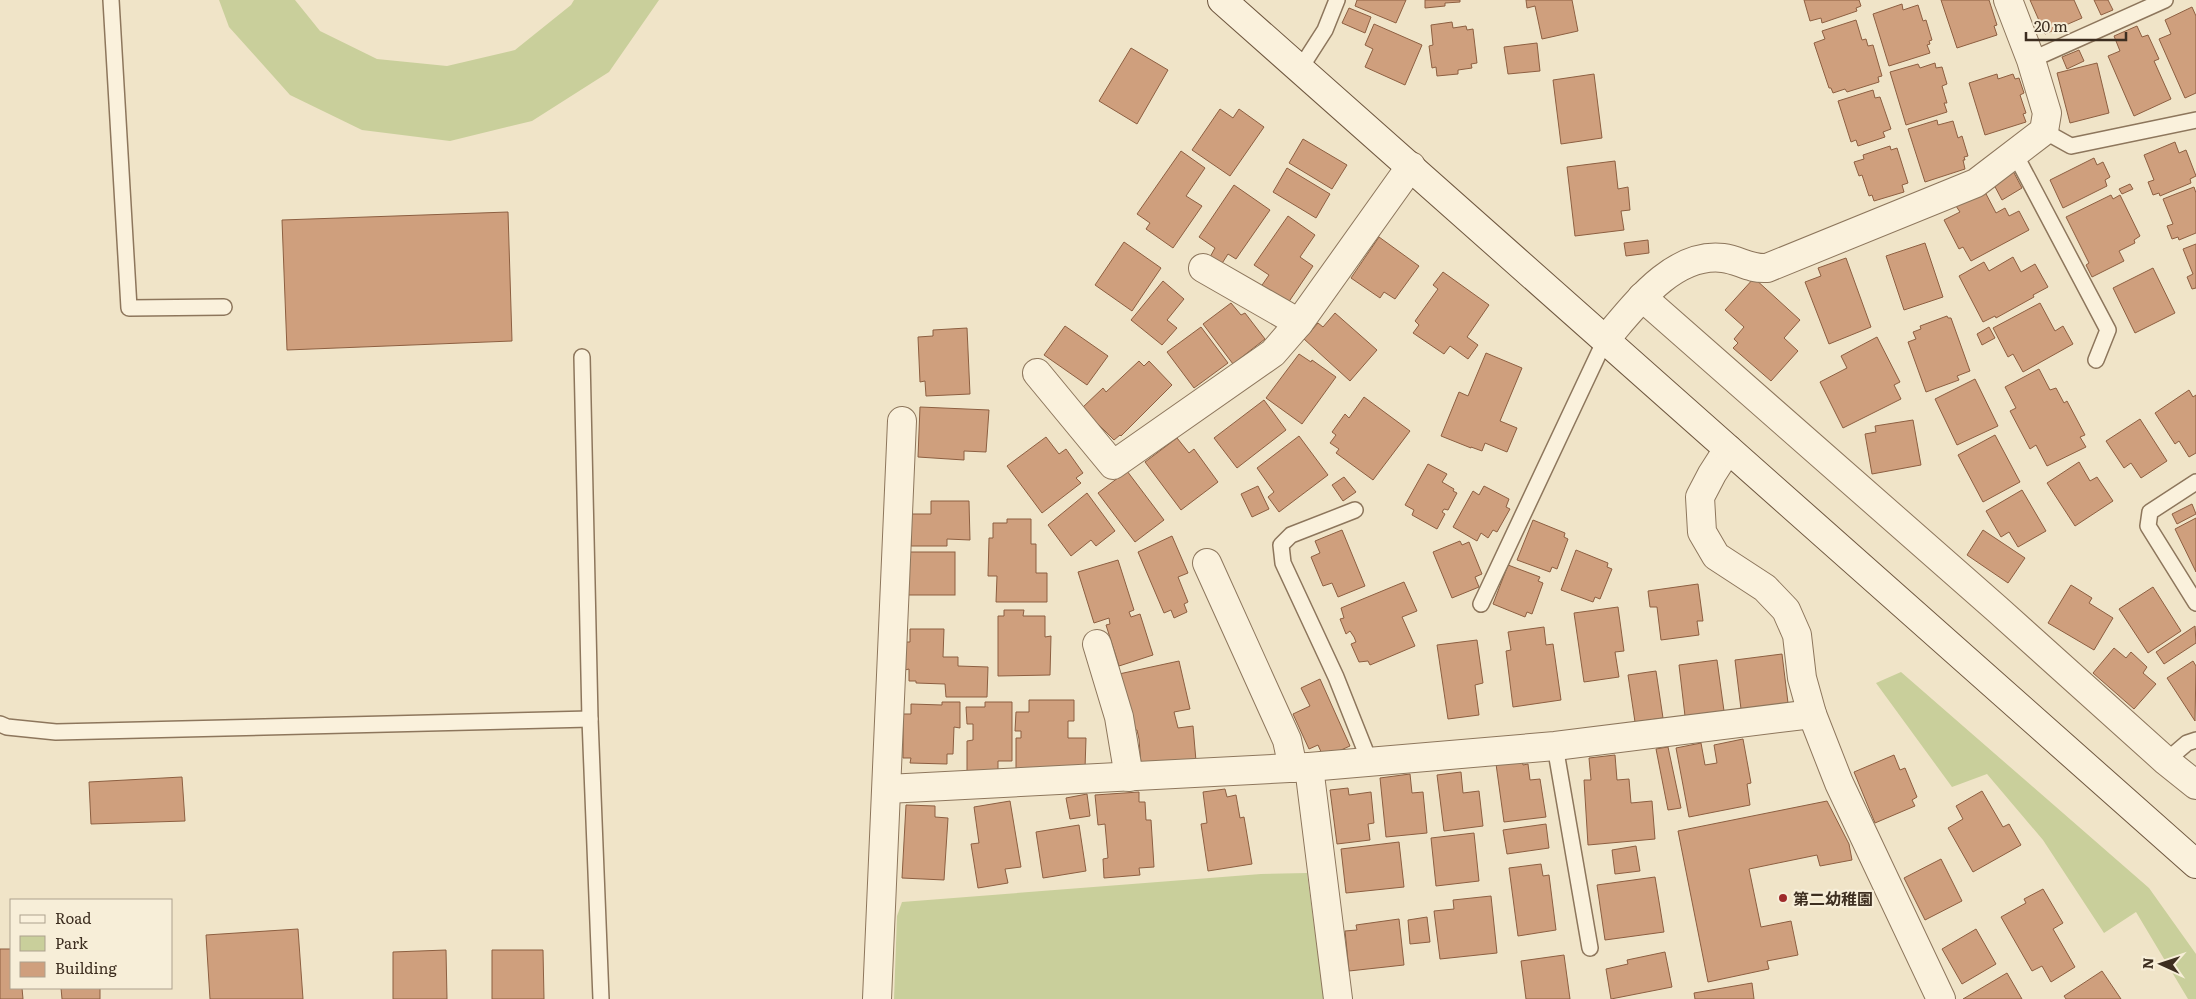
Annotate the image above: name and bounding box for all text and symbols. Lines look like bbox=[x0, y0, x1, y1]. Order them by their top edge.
scale bar bbox=[2026, 10, 2126, 42]
text: 20 m bbox=[2034, 14, 2068, 37]
place label: 第二幼稚園 bbox=[1793, 886, 1873, 910]
marker: 第二幼稚園 bbox=[1777, 892, 1789, 904]
legend bbox=[10, 899, 172, 989]
text: Road bbox=[55, 906, 91, 929]
text: Park bbox=[55, 931, 89, 954]
north arrow bbox=[2136, 939, 2186, 989]
text: Building bbox=[55, 956, 117, 979]
text: N bbox=[2137, 957, 2157, 970]

